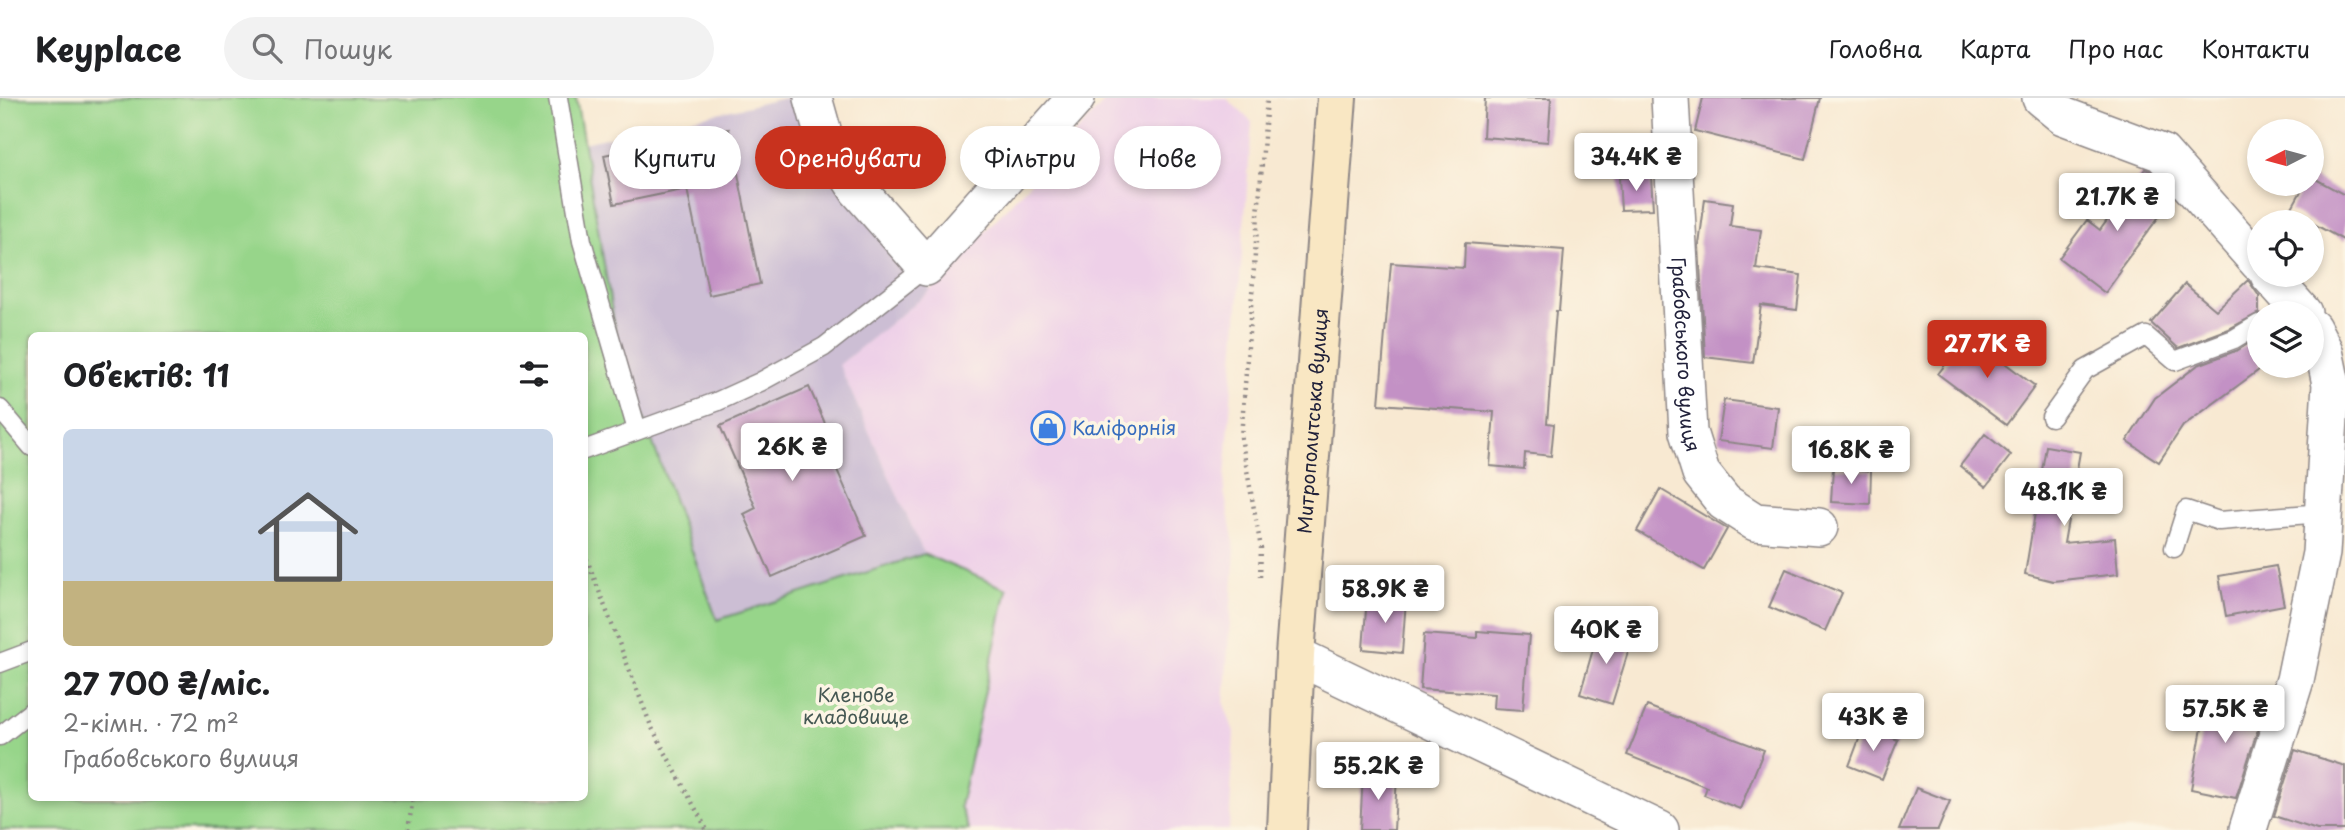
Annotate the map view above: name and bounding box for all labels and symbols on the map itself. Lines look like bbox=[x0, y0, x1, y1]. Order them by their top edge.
north arrow bbox=[2247, 119, 2324, 196]
pin: 34.4K ₴ bbox=[1571, 134, 1701, 193]
pin: 21.7K ₴ bbox=[2052, 174, 2182, 233]
street label: Грабовського вулиця bbox=[1666, 256, 1708, 455]
street label: Митрополитська вулиця bbox=[1289, 307, 1334, 535]
pin: 27.7K ₴ bbox=[1922, 320, 2052, 380]
shop icon: Каліфорнія bbox=[1029, 409, 1067, 447]
place label: Каліфорнія bbox=[1072, 413, 1176, 441]
pin: 26K ₴ bbox=[743, 424, 841, 483]
pin: 16.8K ₴ bbox=[1786, 426, 1916, 486]
pin: 48.1K ₴ bbox=[1999, 468, 2129, 528]
pin: 58.9K ₴ bbox=[1320, 566, 1450, 625]
pin: 40K ₴ bbox=[1557, 606, 1655, 666]
park label: Кленове кладовище bbox=[803, 680, 909, 730]
pin: 57.5K ₴ bbox=[2160, 686, 2290, 745]
pin: 43K ₴ bbox=[1824, 694, 1922, 753]
pin: 55.2K ₴ bbox=[1313, 742, 1443, 802]

